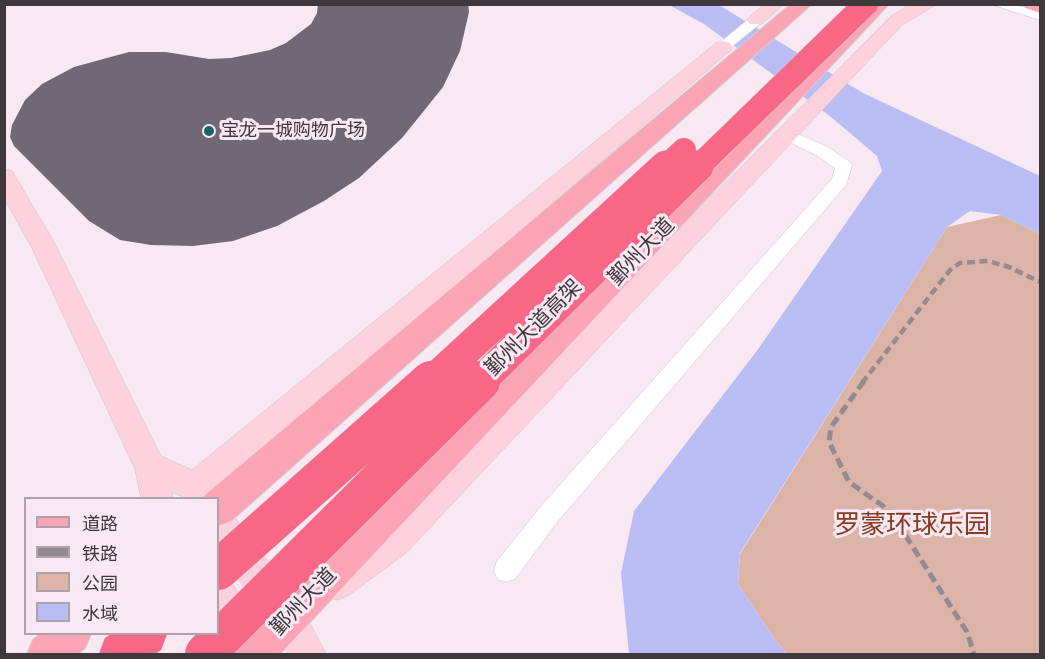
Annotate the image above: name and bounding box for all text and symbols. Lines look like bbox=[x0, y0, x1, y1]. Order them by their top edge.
place label: 宝龙一城购物广场 bbox=[221, 120, 365, 142]
marker: 宝龙一城购物广场 bbox=[202, 124, 216, 138]
street label: 鄞州大道 bbox=[604, 213, 680, 291]
street label: 鄞州大道高架 bbox=[481, 275, 587, 381]
legend bbox=[24, 497, 219, 635]
park label: 罗蒙环球乐园 bbox=[834, 510, 990, 542]
text: 道路 bbox=[82, 513, 118, 535]
text: 铁路 bbox=[82, 543, 118, 565]
street label: 鄞州大道 bbox=[266, 563, 342, 641]
text: 公园 bbox=[82, 573, 118, 595]
text: 水域 bbox=[82, 603, 118, 625]

